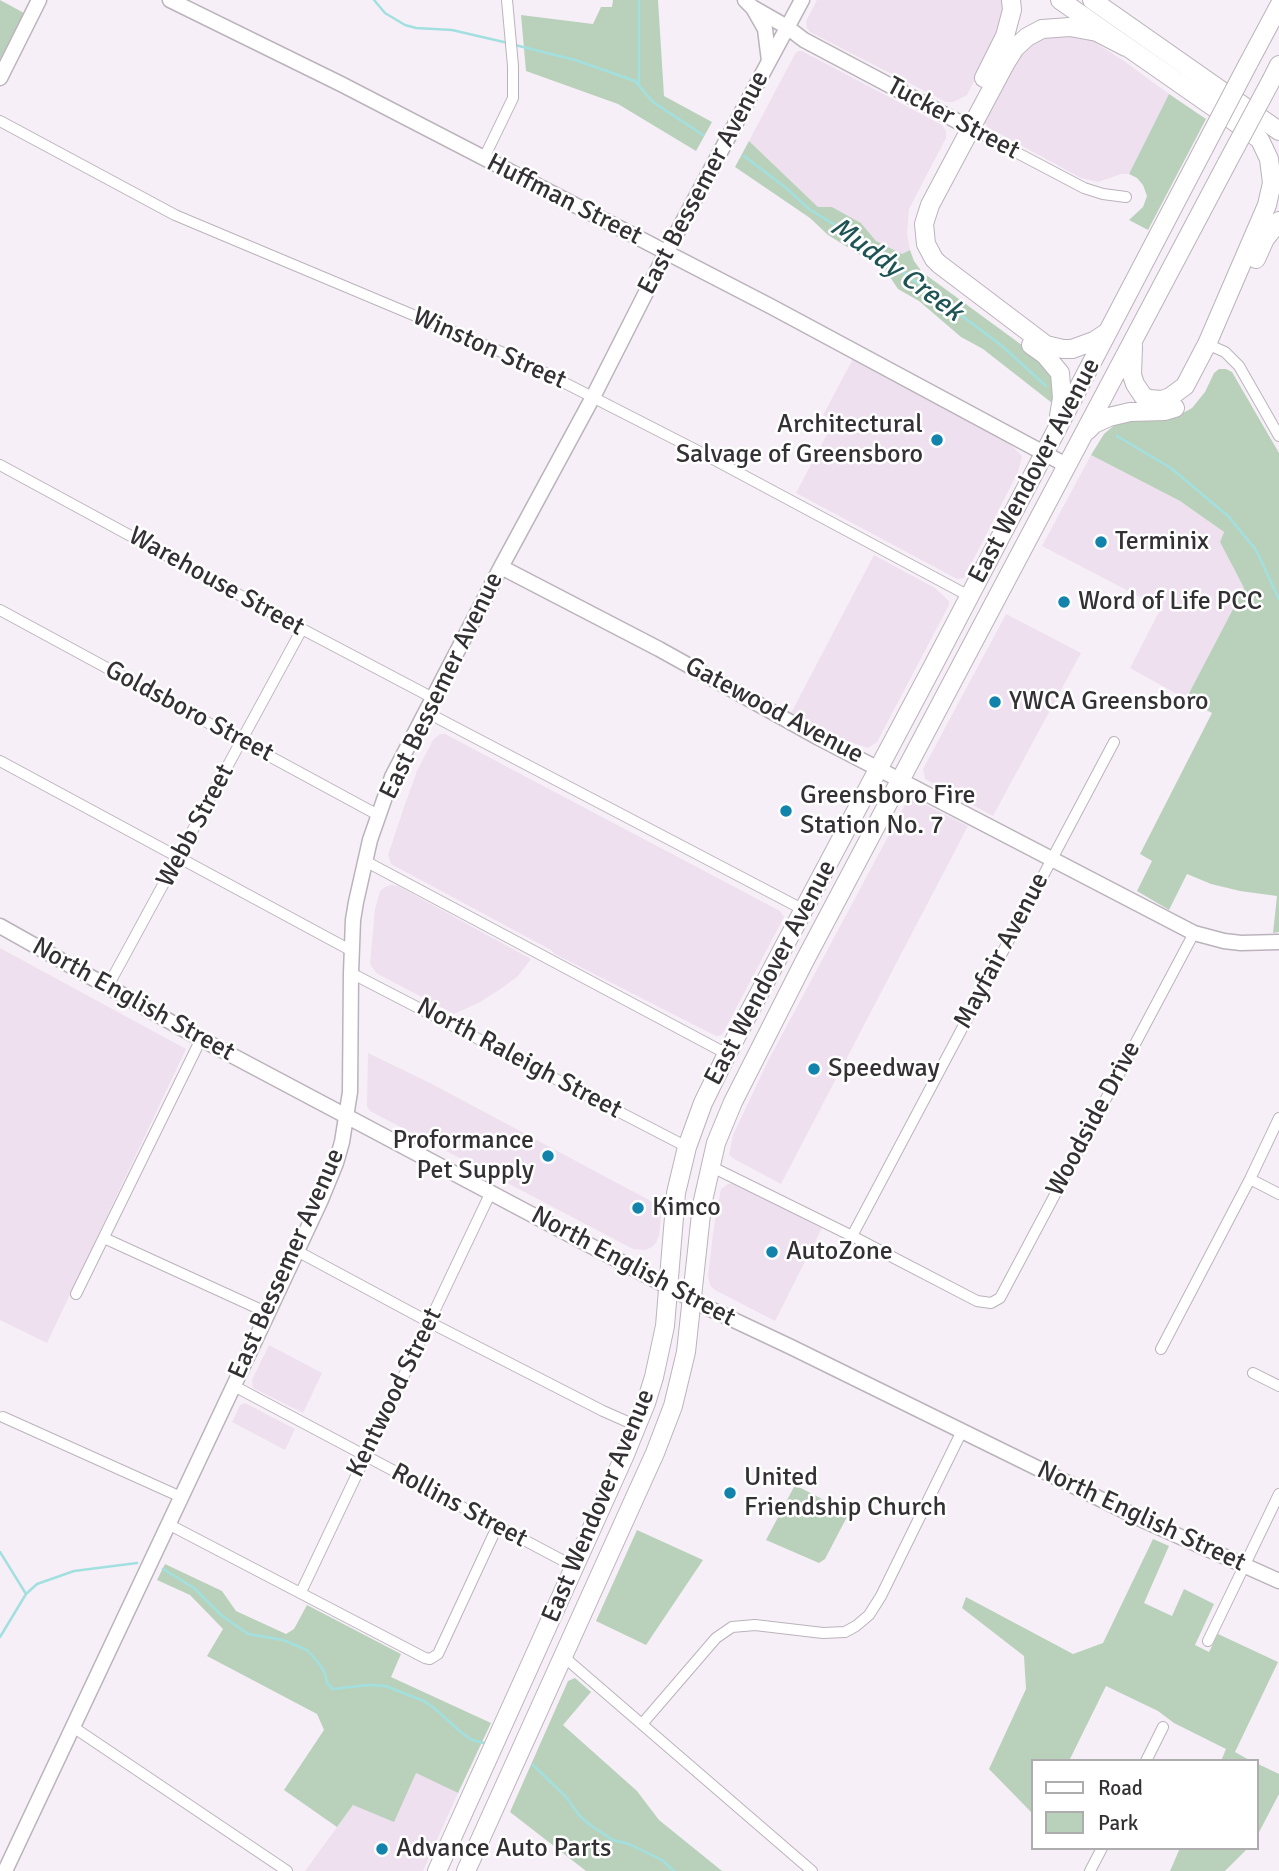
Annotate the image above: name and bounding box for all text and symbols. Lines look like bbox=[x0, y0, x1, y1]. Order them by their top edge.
street label: East Bessemer Avenue bbox=[632, 66, 776, 300]
street label: Tucker Street bbox=[881, 71, 1025, 167]
street label: Huffman Street bbox=[481, 148, 647, 252]
water label: Muddy Creek bbox=[823, 211, 969, 329]
street label: Winston Street bbox=[407, 301, 571, 397]
street label: East Wendover Avenue bbox=[962, 353, 1108, 589]
place label: Architectural Salvage of Greensboro bbox=[676, 409, 923, 471]
marker: Architectural Salvage of Greensboro bbox=[929, 432, 945, 448]
street label: Warehouse Street bbox=[123, 521, 309, 643]
place label: Terminix bbox=[1115, 526, 1209, 558]
marker: Terminix bbox=[1093, 534, 1109, 550]
street label: East Bessemer Avenue bbox=[373, 567, 511, 805]
place label: Word of Life PCC bbox=[1078, 586, 1262, 618]
marker: Word of Life PCC bbox=[1056, 594, 1072, 610]
street label: Gatewood Avenue bbox=[679, 651, 869, 771]
street label: Goldsboro Street bbox=[99, 655, 279, 769]
place label: YWCA Greensboro bbox=[1009, 686, 1208, 718]
marker: YWCA Greensboro bbox=[987, 694, 1003, 710]
street label: Webb Street bbox=[151, 759, 241, 893]
place label: Greensboro Fire Station No. 7 bbox=[800, 780, 976, 842]
marker: Greensboro Fire Station No. 7 bbox=[778, 803, 794, 819]
street label: East Wendover Avenue bbox=[698, 855, 844, 1091]
street label: Mayfair Avenue bbox=[948, 868, 1056, 1034]
street label: North English Street bbox=[26, 931, 240, 1069]
street label: North Raleigh Street bbox=[411, 992, 627, 1126]
street label: Woodside Drive bbox=[1040, 1036, 1148, 1202]
place label: Speedway bbox=[828, 1053, 940, 1085]
marker: Speedway bbox=[806, 1061, 822, 1077]
place label: Proformance Pet Supply bbox=[392, 1125, 534, 1186]
street label: East Bessemer Avenue bbox=[222, 1144, 352, 1384]
marker: Proformance Pet Supply bbox=[540, 1148, 556, 1164]
place label: Kimco bbox=[652, 1192, 721, 1224]
street label: North English Street bbox=[526, 1200, 740, 1334]
marker: Kimco bbox=[630, 1200, 646, 1216]
place label: AutoZone bbox=[786, 1236, 893, 1268]
marker: AutoZone bbox=[764, 1244, 780, 1260]
street label: Kentwood Street bbox=[341, 1303, 449, 1483]
street label: East Wendover Avenue bbox=[536, 1385, 662, 1627]
street label: North English Street bbox=[1032, 1455, 1250, 1579]
street label: Rollins Street bbox=[386, 1457, 532, 1555]
place label: United Friendship Church bbox=[744, 1462, 947, 1524]
marker: United Friendship Church bbox=[722, 1485, 738, 1501]
legend bbox=[1030, 1759, 1258, 1850]
text: Road bbox=[1098, 1775, 1143, 1801]
text: Park bbox=[1098, 1810, 1138, 1836]
place label: Advance Auto Parts bbox=[396, 1833, 611, 1865]
marker: Advance Auto Parts bbox=[374, 1841, 390, 1857]

